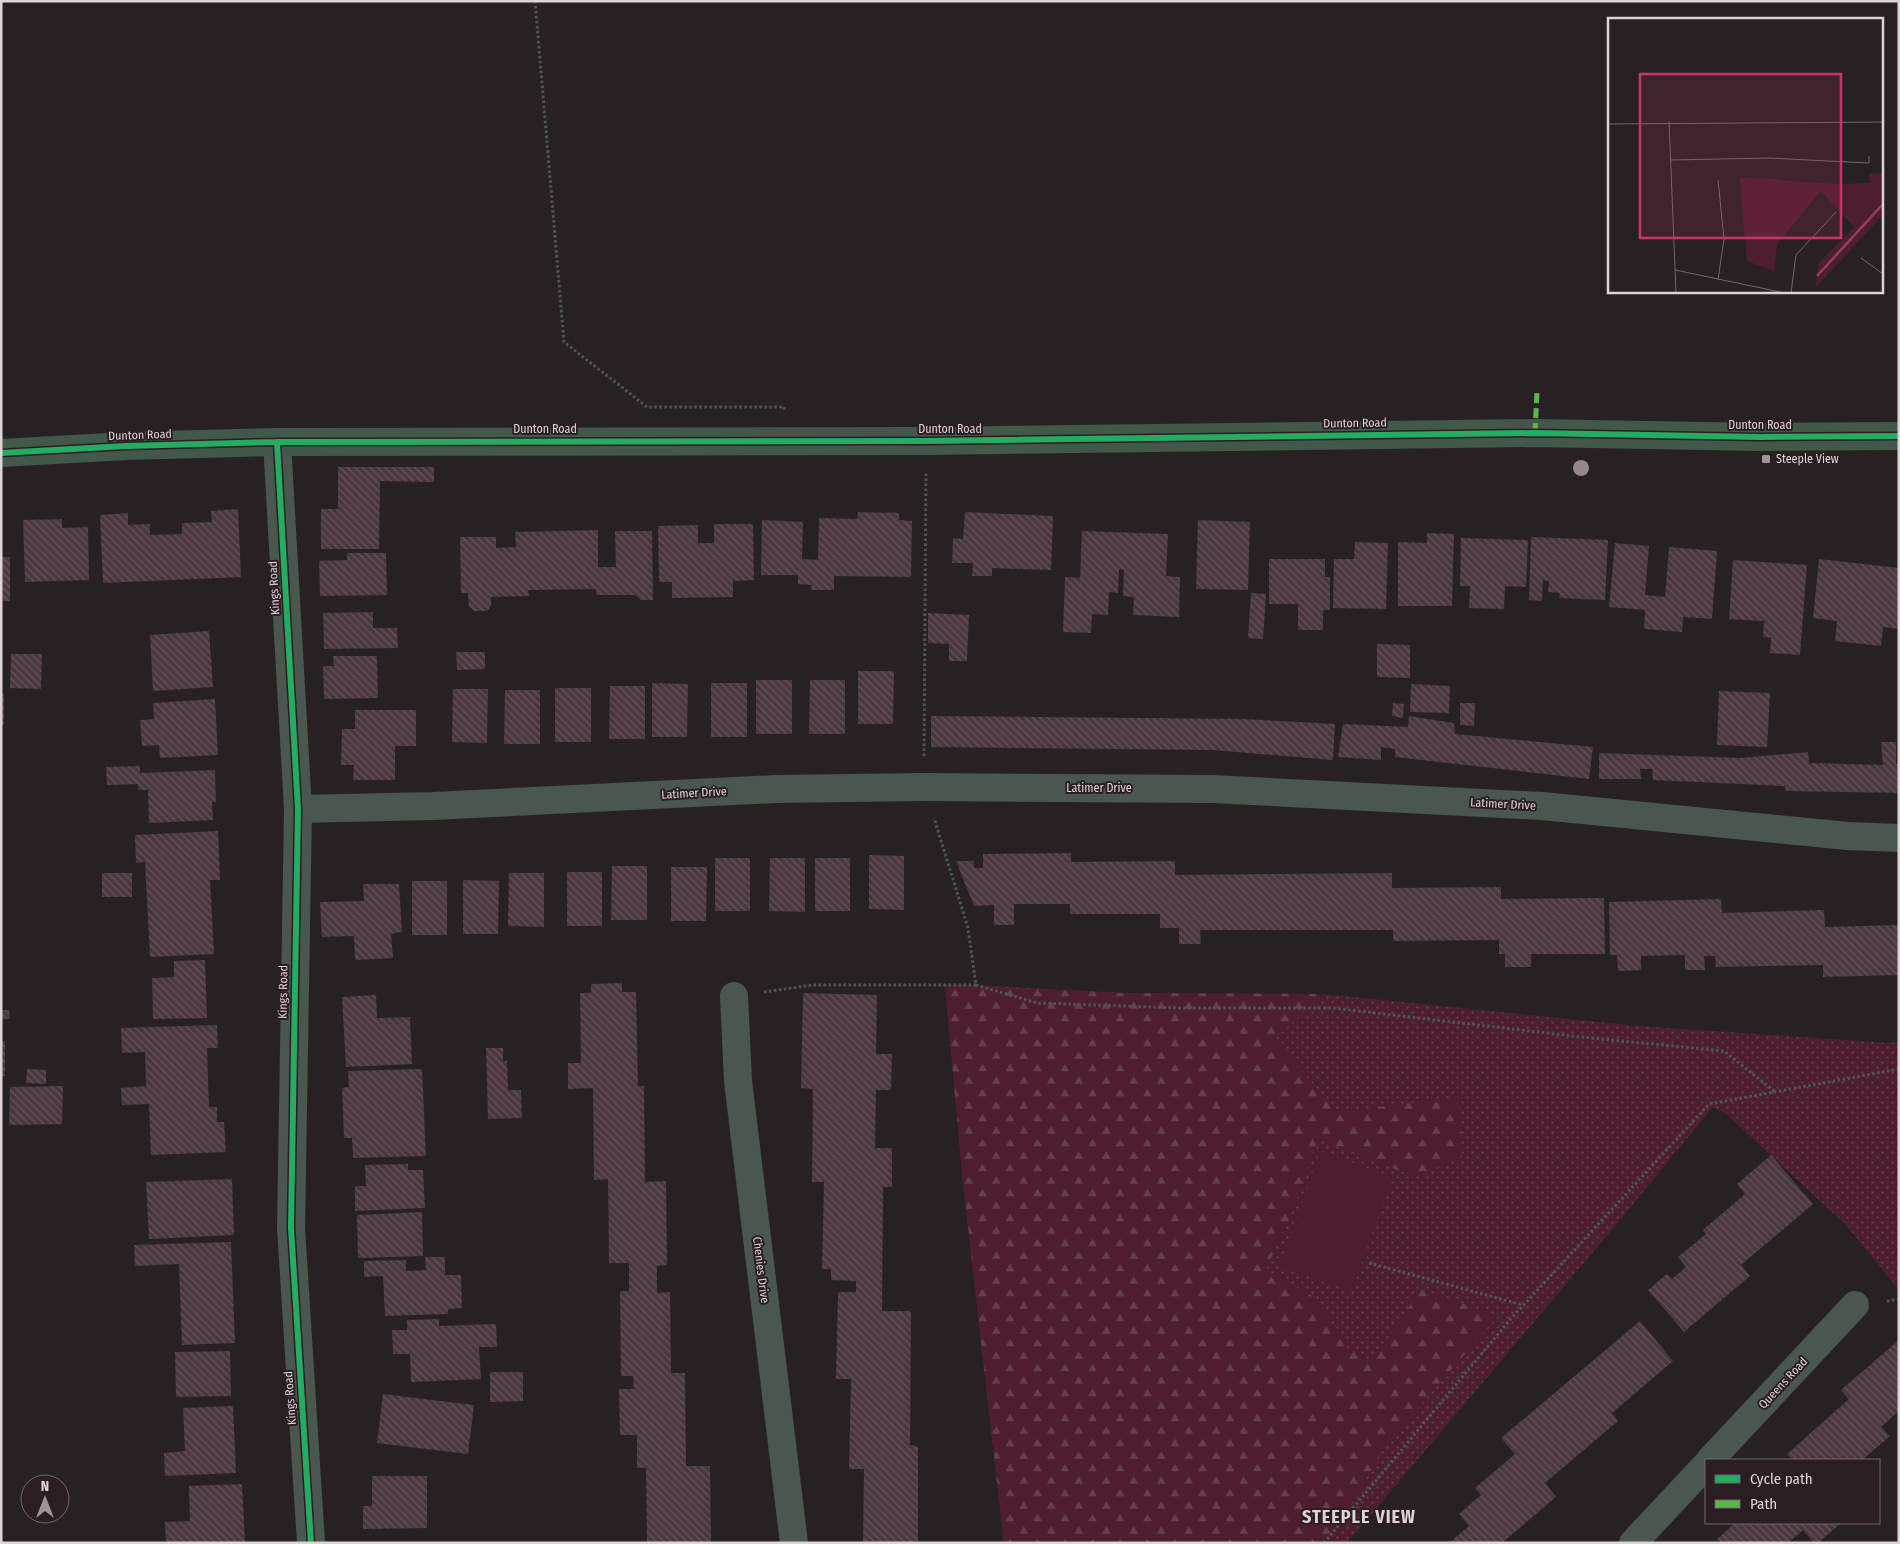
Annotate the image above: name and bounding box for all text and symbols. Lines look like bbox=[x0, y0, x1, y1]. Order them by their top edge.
inset map bbox=[1608, 18, 1882, 292]
street label: Dunton Road bbox=[1323, 415, 1387, 431]
street label: Dunton Road bbox=[1728, 418, 1792, 432]
street label: Dunton Road bbox=[513, 422, 577, 436]
street label: Dunton Road bbox=[918, 422, 982, 436]
street label: Dunton Road bbox=[108, 427, 172, 443]
place label: Steeple View bbox=[1776, 452, 1839, 466]
marker: Steeple View bbox=[1760, 453, 1772, 465]
street label: Kings Road bbox=[266, 561, 282, 615]
street label: Latimer Drive bbox=[1066, 781, 1132, 795]
street label: Latimer Drive bbox=[661, 784, 727, 802]
street label: Latimer Drive bbox=[1470, 795, 1536, 813]
street label: Kings Road bbox=[276, 965, 290, 1019]
street label: Chenies Drive bbox=[750, 1236, 772, 1304]
street label: Queens Road bbox=[1756, 1355, 1810, 1411]
street label: Kings Road bbox=[281, 1371, 299, 1425]
legend bbox=[1705, 1459, 1880, 1524]
text: Cycle path bbox=[1750, 1470, 1813, 1488]
north arrow bbox=[20, 1474, 70, 1524]
text: N bbox=[41, 1478, 49, 1495]
text: Path bbox=[1750, 1495, 1777, 1513]
district label: STEEPLE VIEW bbox=[1302, 1506, 1416, 1528]

